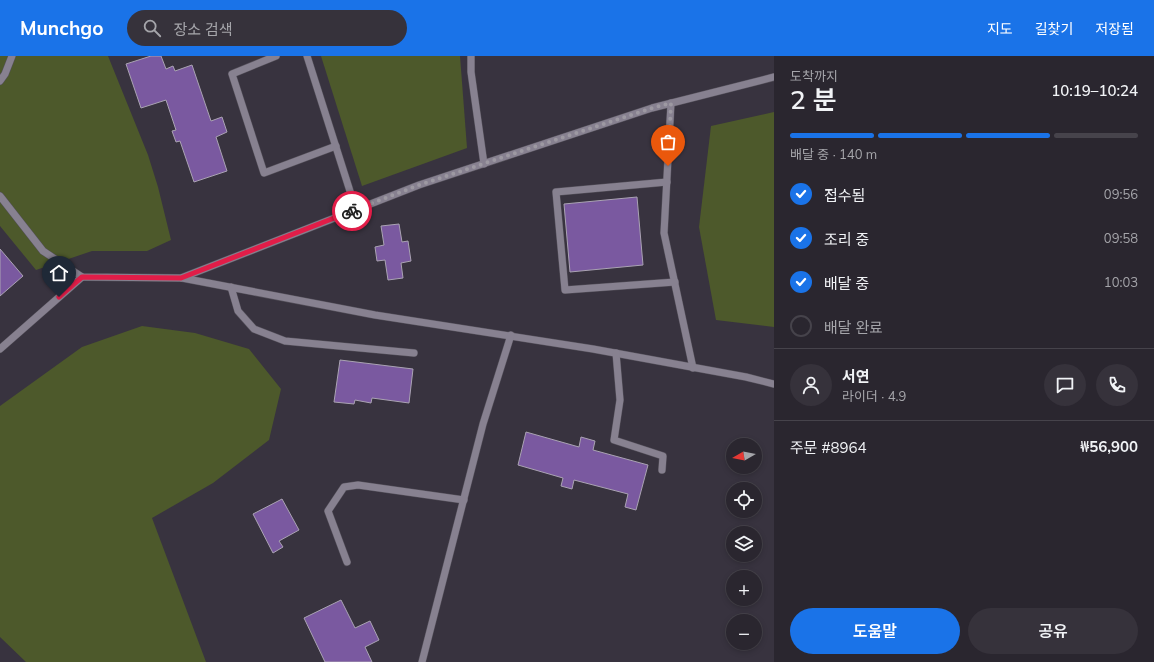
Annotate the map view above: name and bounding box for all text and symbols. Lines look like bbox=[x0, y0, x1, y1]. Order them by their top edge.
search box bbox=[127, 10, 407, 46]
text: Munchgo bbox=[20, 16, 103, 40]
icon: search bbox=[141, 17, 163, 39]
text: 장소 검색 bbox=[173, 20, 233, 39]
text: 지도 bbox=[987, 20, 1013, 38]
text: 길찾기 bbox=[1035, 20, 1073, 38]
text: 저장됨 bbox=[1095, 20, 1134, 38]
text: 도착까지 bbox=[790, 68, 838, 84]
text: 10:19–10:24 bbox=[1051, 81, 1138, 100]
text: 2 분 bbox=[790, 83, 836, 116]
pin bbox=[651, 125, 685, 166]
icon: bag bbox=[657, 131, 679, 153]
text: 배달 중 · 140 m bbox=[790, 146, 877, 162]
icon: check bbox=[790, 183, 812, 205]
text: 접수됨 bbox=[824, 186, 865, 205]
text: 09:56 bbox=[1104, 186, 1138, 202]
courier bbox=[332, 191, 372, 231]
icon: bike bbox=[341, 200, 363, 222]
icon: check bbox=[790, 227, 812, 249]
text: 조리 중 bbox=[824, 230, 869, 249]
text: 09:58 bbox=[1104, 230, 1138, 246]
pin bbox=[42, 256, 76, 297]
icon: home bbox=[48, 262, 70, 284]
icon: check bbox=[790, 271, 812, 293]
text: 배달 중 bbox=[824, 274, 869, 293]
text: 10:03 bbox=[1104, 274, 1138, 290]
text: 배달 완료 bbox=[824, 318, 883, 337]
button: person bbox=[790, 364, 832, 406]
button: chat bbox=[1044, 364, 1086, 406]
button: phone bbox=[1096, 364, 1138, 406]
text: 서연 bbox=[842, 367, 870, 386]
text: 라이더 · 4.9 bbox=[842, 388, 906, 404]
text: ₩56,900 bbox=[1080, 437, 1138, 456]
north arrow bbox=[726, 438, 762, 474]
map controls bbox=[726, 438, 762, 650]
text: 주문 #8964 bbox=[790, 438, 867, 457]
button: locate bbox=[726, 482, 762, 518]
button: layers bbox=[726, 526, 762, 562]
button: + bbox=[726, 570, 762, 606]
button: 도움말 bbox=[790, 608, 960, 654]
button: 공유 bbox=[968, 608, 1138, 654]
button: − bbox=[726, 614, 762, 650]

